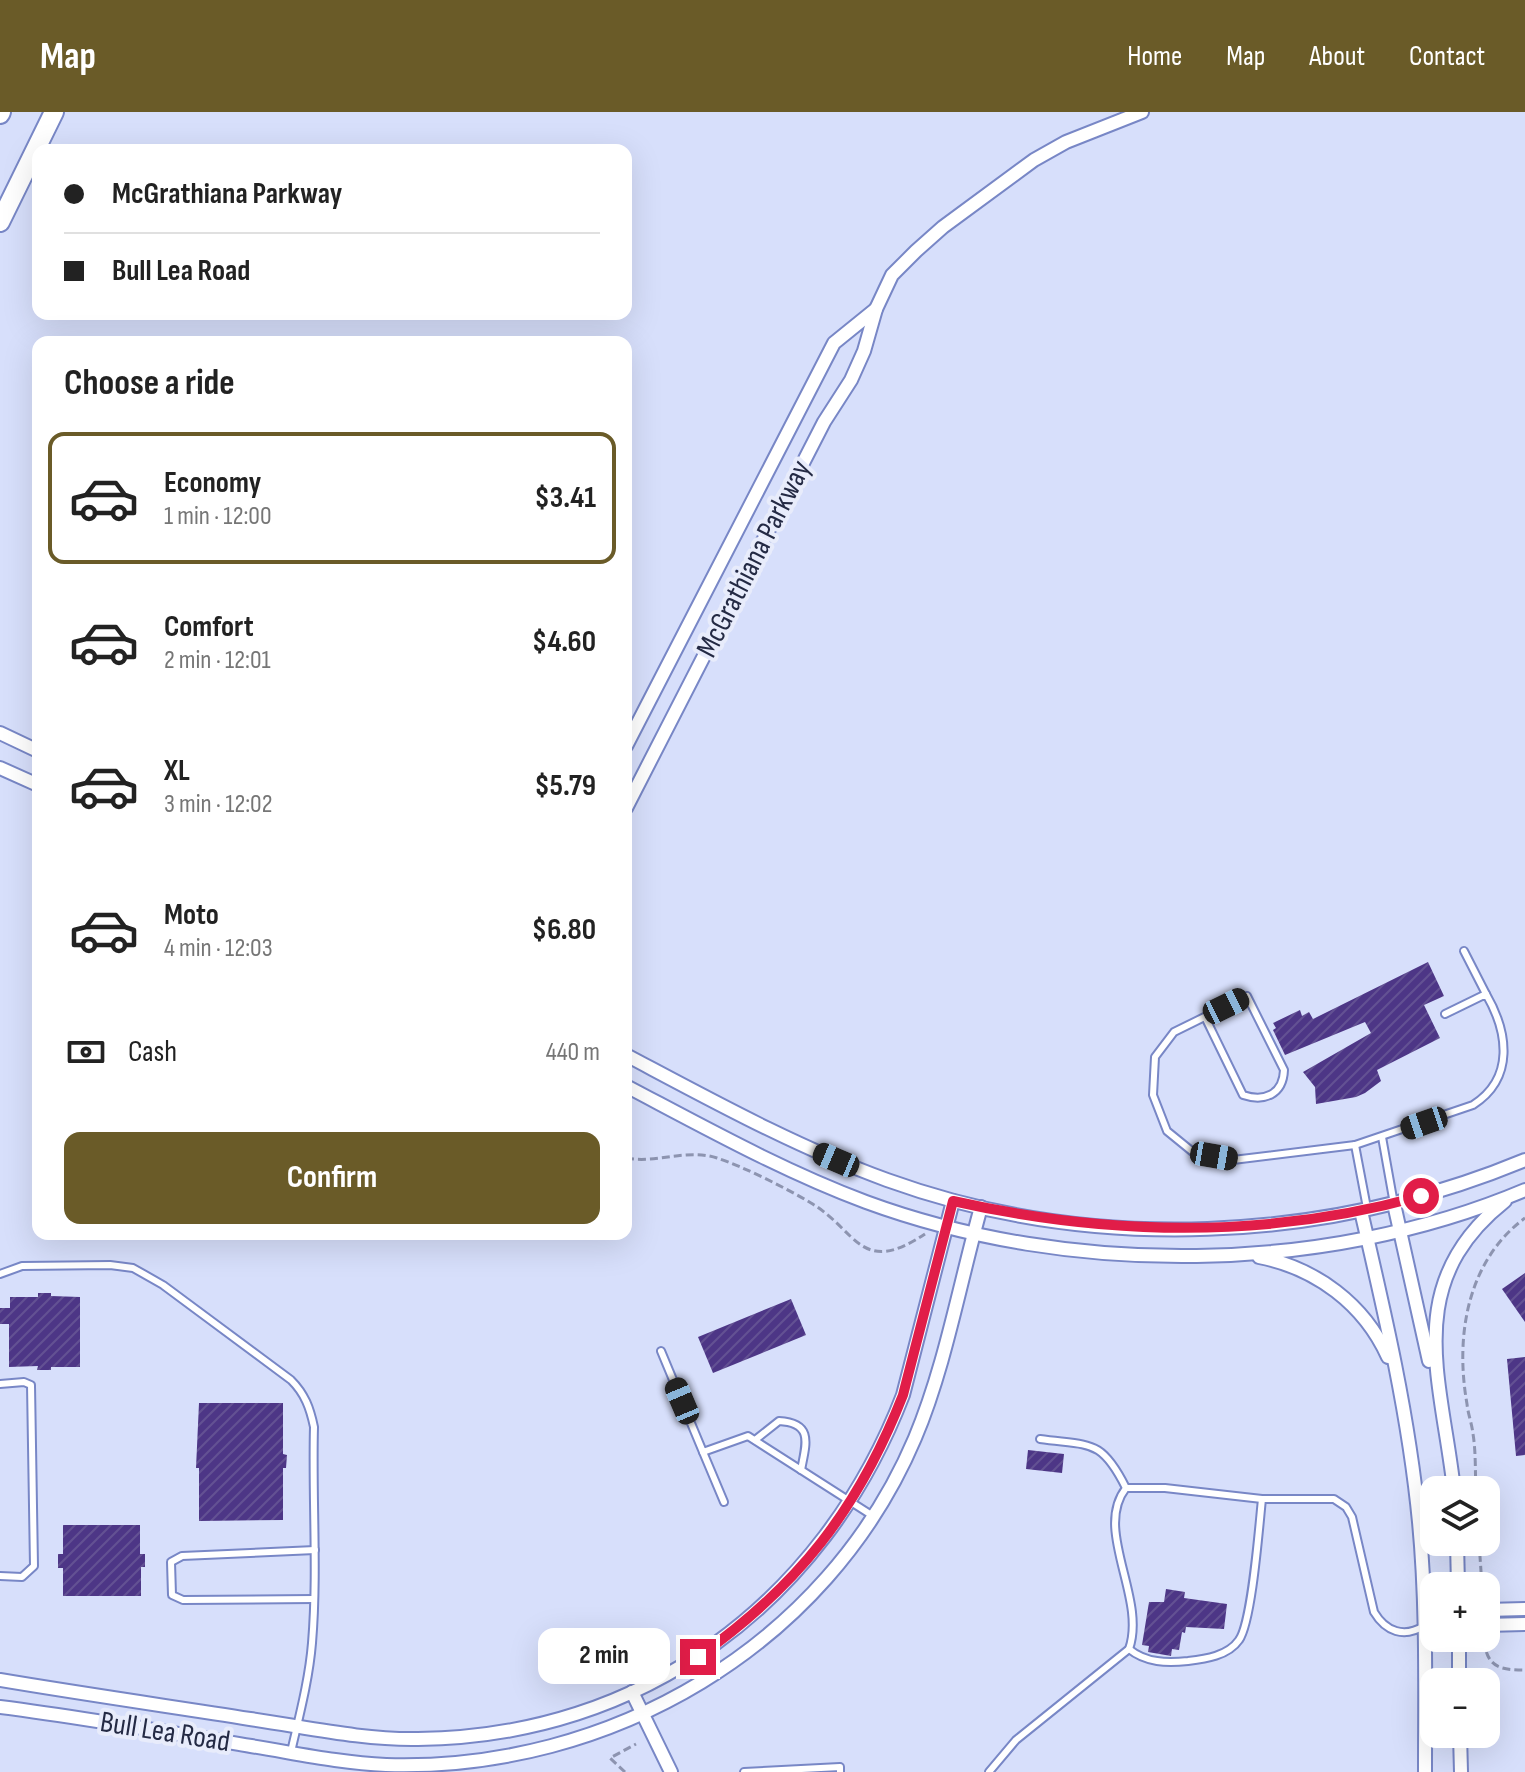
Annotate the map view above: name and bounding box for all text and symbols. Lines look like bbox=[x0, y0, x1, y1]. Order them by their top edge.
text: Map bbox=[40, 34, 96, 79]
text: Home bbox=[1127, 40, 1182, 73]
text: Map bbox=[1226, 40, 1265, 73]
text: About bbox=[1309, 40, 1365, 73]
text: Contact bbox=[1409, 40, 1485, 73]
text: McGrathiana Parkway bbox=[112, 176, 342, 212]
text: Bull Lea Road bbox=[112, 253, 250, 289]
text: Choose a ride bbox=[64, 362, 235, 405]
street label: McGrathiana Parkway bbox=[689, 454, 819, 663]
icon: car bbox=[68, 462, 140, 534]
text: Economy bbox=[164, 465, 261, 501]
text: $3.41 bbox=[534, 480, 596, 516]
text: 1 min · 12:00 bbox=[164, 501, 272, 532]
icon: car bbox=[68, 606, 140, 678]
text: Comfort bbox=[164, 609, 254, 645]
text: $4.60 bbox=[532, 624, 596, 660]
text: 2 min · 12:01 bbox=[164, 645, 271, 676]
icon: car bbox=[68, 750, 140, 822]
text: XL bbox=[164, 753, 190, 789]
text: $5.79 bbox=[535, 768, 596, 804]
text: 3 min · 12:02 bbox=[164, 789, 272, 820]
icon: car bbox=[68, 894, 140, 966]
text: Moto bbox=[164, 897, 219, 933]
text: $6.80 bbox=[532, 912, 596, 948]
text: 4 min · 12:03 bbox=[164, 933, 273, 964]
car bbox=[1199, 985, 1253, 1027]
icon: cash bbox=[64, 1030, 108, 1074]
text: Cash bbox=[128, 1034, 177, 1070]
text: 440 m bbox=[546, 1037, 600, 1068]
car bbox=[1397, 1104, 1451, 1142]
button: Confirm bbox=[64, 1132, 600, 1224]
car bbox=[809, 1140, 863, 1180]
car bbox=[1188, 1140, 1240, 1172]
route start bbox=[1403, 1178, 1439, 1214]
car bbox=[662, 1374, 702, 1428]
map controls bbox=[1420, 1476, 1500, 1748]
button: layers bbox=[1420, 1476, 1500, 1556]
button: + bbox=[1420, 1572, 1500, 1652]
callout: 2 min bbox=[538, 1629, 670, 1685]
route end bbox=[680, 1639, 716, 1675]
text: 2 min bbox=[579, 1640, 629, 1671]
button: − bbox=[1420, 1668, 1500, 1748]
street label: Bull Lea Road bbox=[98, 1704, 232, 1760]

